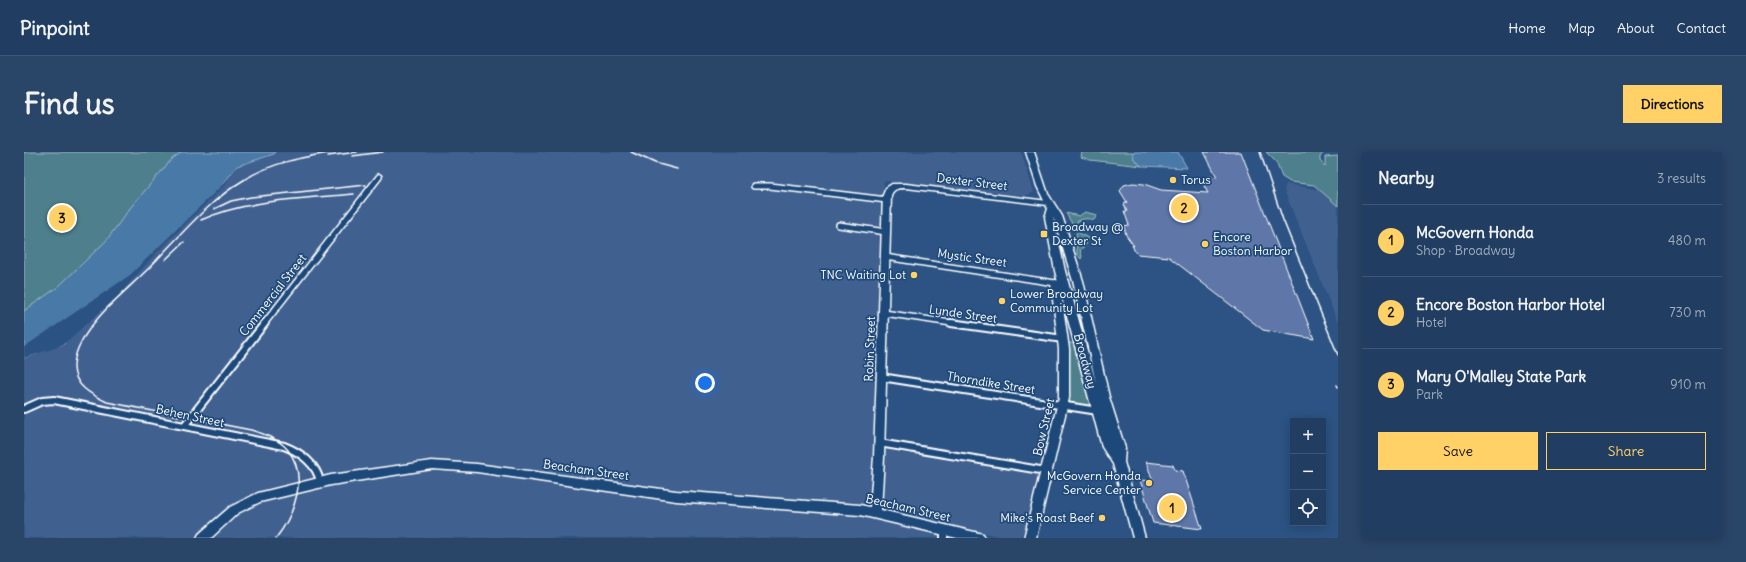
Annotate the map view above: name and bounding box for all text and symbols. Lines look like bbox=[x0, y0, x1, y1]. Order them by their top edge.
text: Pinpoint bbox=[20, 16, 90, 40]
text: Home bbox=[1508, 19, 1546, 37]
text: Map bbox=[1568, 19, 1595, 37]
text: About bbox=[1617, 19, 1655, 37]
text: Contact bbox=[1677, 19, 1726, 37]
button: Directions bbox=[1623, 85, 1722, 123]
text: Find us bbox=[24, 86, 115, 122]
text: Nearby bbox=[1378, 167, 1434, 189]
street label: Dexter Street bbox=[936, 170, 1008, 193]
text: 3 results bbox=[1657, 170, 1706, 187]
place label: Torus bbox=[1181, 172, 1211, 187]
marker: Torus bbox=[1168, 175, 1178, 185]
pin: 2 bbox=[1171, 193, 1197, 223]
pin: 3 bbox=[49, 203, 75, 233]
place label: Broadway @ Dexter St bbox=[1052, 219, 1123, 248]
text: McGovern Honda bbox=[1416, 223, 1534, 242]
marker: Broadway @ Dexter St bbox=[1039, 229, 1049, 239]
place label: Encore Boston Harbor bbox=[1213, 229, 1292, 258]
text: 1 bbox=[1388, 232, 1394, 249]
text: 480 m bbox=[1668, 232, 1706, 249]
marker: Encore Boston Harbor bbox=[1200, 239, 1210, 249]
text: Shop · Broadway bbox=[1416, 242, 1516, 259]
street label: Mystic Street bbox=[937, 245, 1008, 270]
street label: Commercial Street bbox=[236, 251, 309, 339]
place label: TNC Waiting Lot bbox=[820, 267, 906, 282]
marker: TNC Waiting Lot bbox=[909, 270, 919, 280]
place label: Lower Broadway Community Lot bbox=[1010, 286, 1103, 315]
text: Encore Boston Harbor Hotel bbox=[1416, 295, 1605, 314]
marker: Lower Broadway Community Lot bbox=[997, 296, 1007, 306]
street label: Lynde Street bbox=[928, 301, 998, 326]
text: 2 bbox=[1387, 304, 1395, 321]
text: 730 m bbox=[1669, 304, 1706, 321]
text: Hotel bbox=[1416, 314, 1447, 331]
street label: Robin Street bbox=[861, 316, 878, 382]
street label: Broadway bbox=[1071, 332, 1100, 390]
text: Mary O'Malley State Park bbox=[1416, 367, 1586, 386]
street label: Thorndike Street bbox=[946, 368, 1036, 397]
your location bbox=[695, 373, 715, 393]
text: 3 bbox=[1387, 376, 1395, 393]
text: 910 m bbox=[1670, 376, 1706, 393]
text: Park bbox=[1416, 386, 1443, 403]
street label: Bow Street bbox=[1030, 396, 1057, 457]
street label: Behen Street bbox=[155, 401, 226, 430]
map controls bbox=[1290, 418, 1326, 526]
button: + bbox=[1290, 418, 1326, 454]
button: Save bbox=[1378, 432, 1538, 470]
button: Share bbox=[1546, 432, 1706, 470]
button: − bbox=[1290, 454, 1326, 490]
street label: Beacham Street bbox=[542, 456, 630, 483]
place label: McGovern Honda Service Center bbox=[1047, 468, 1141, 497]
marker: McGovern Honda Service Center bbox=[1144, 478, 1154, 488]
street label: Beacham Street bbox=[864, 490, 952, 525]
button: locate bbox=[1290, 490, 1326, 526]
pin: 1 bbox=[1159, 493, 1185, 523]
place label: Mike's Roast Beef bbox=[1000, 510, 1095, 525]
marker: Mike's Roast Beef bbox=[1097, 513, 1107, 523]

